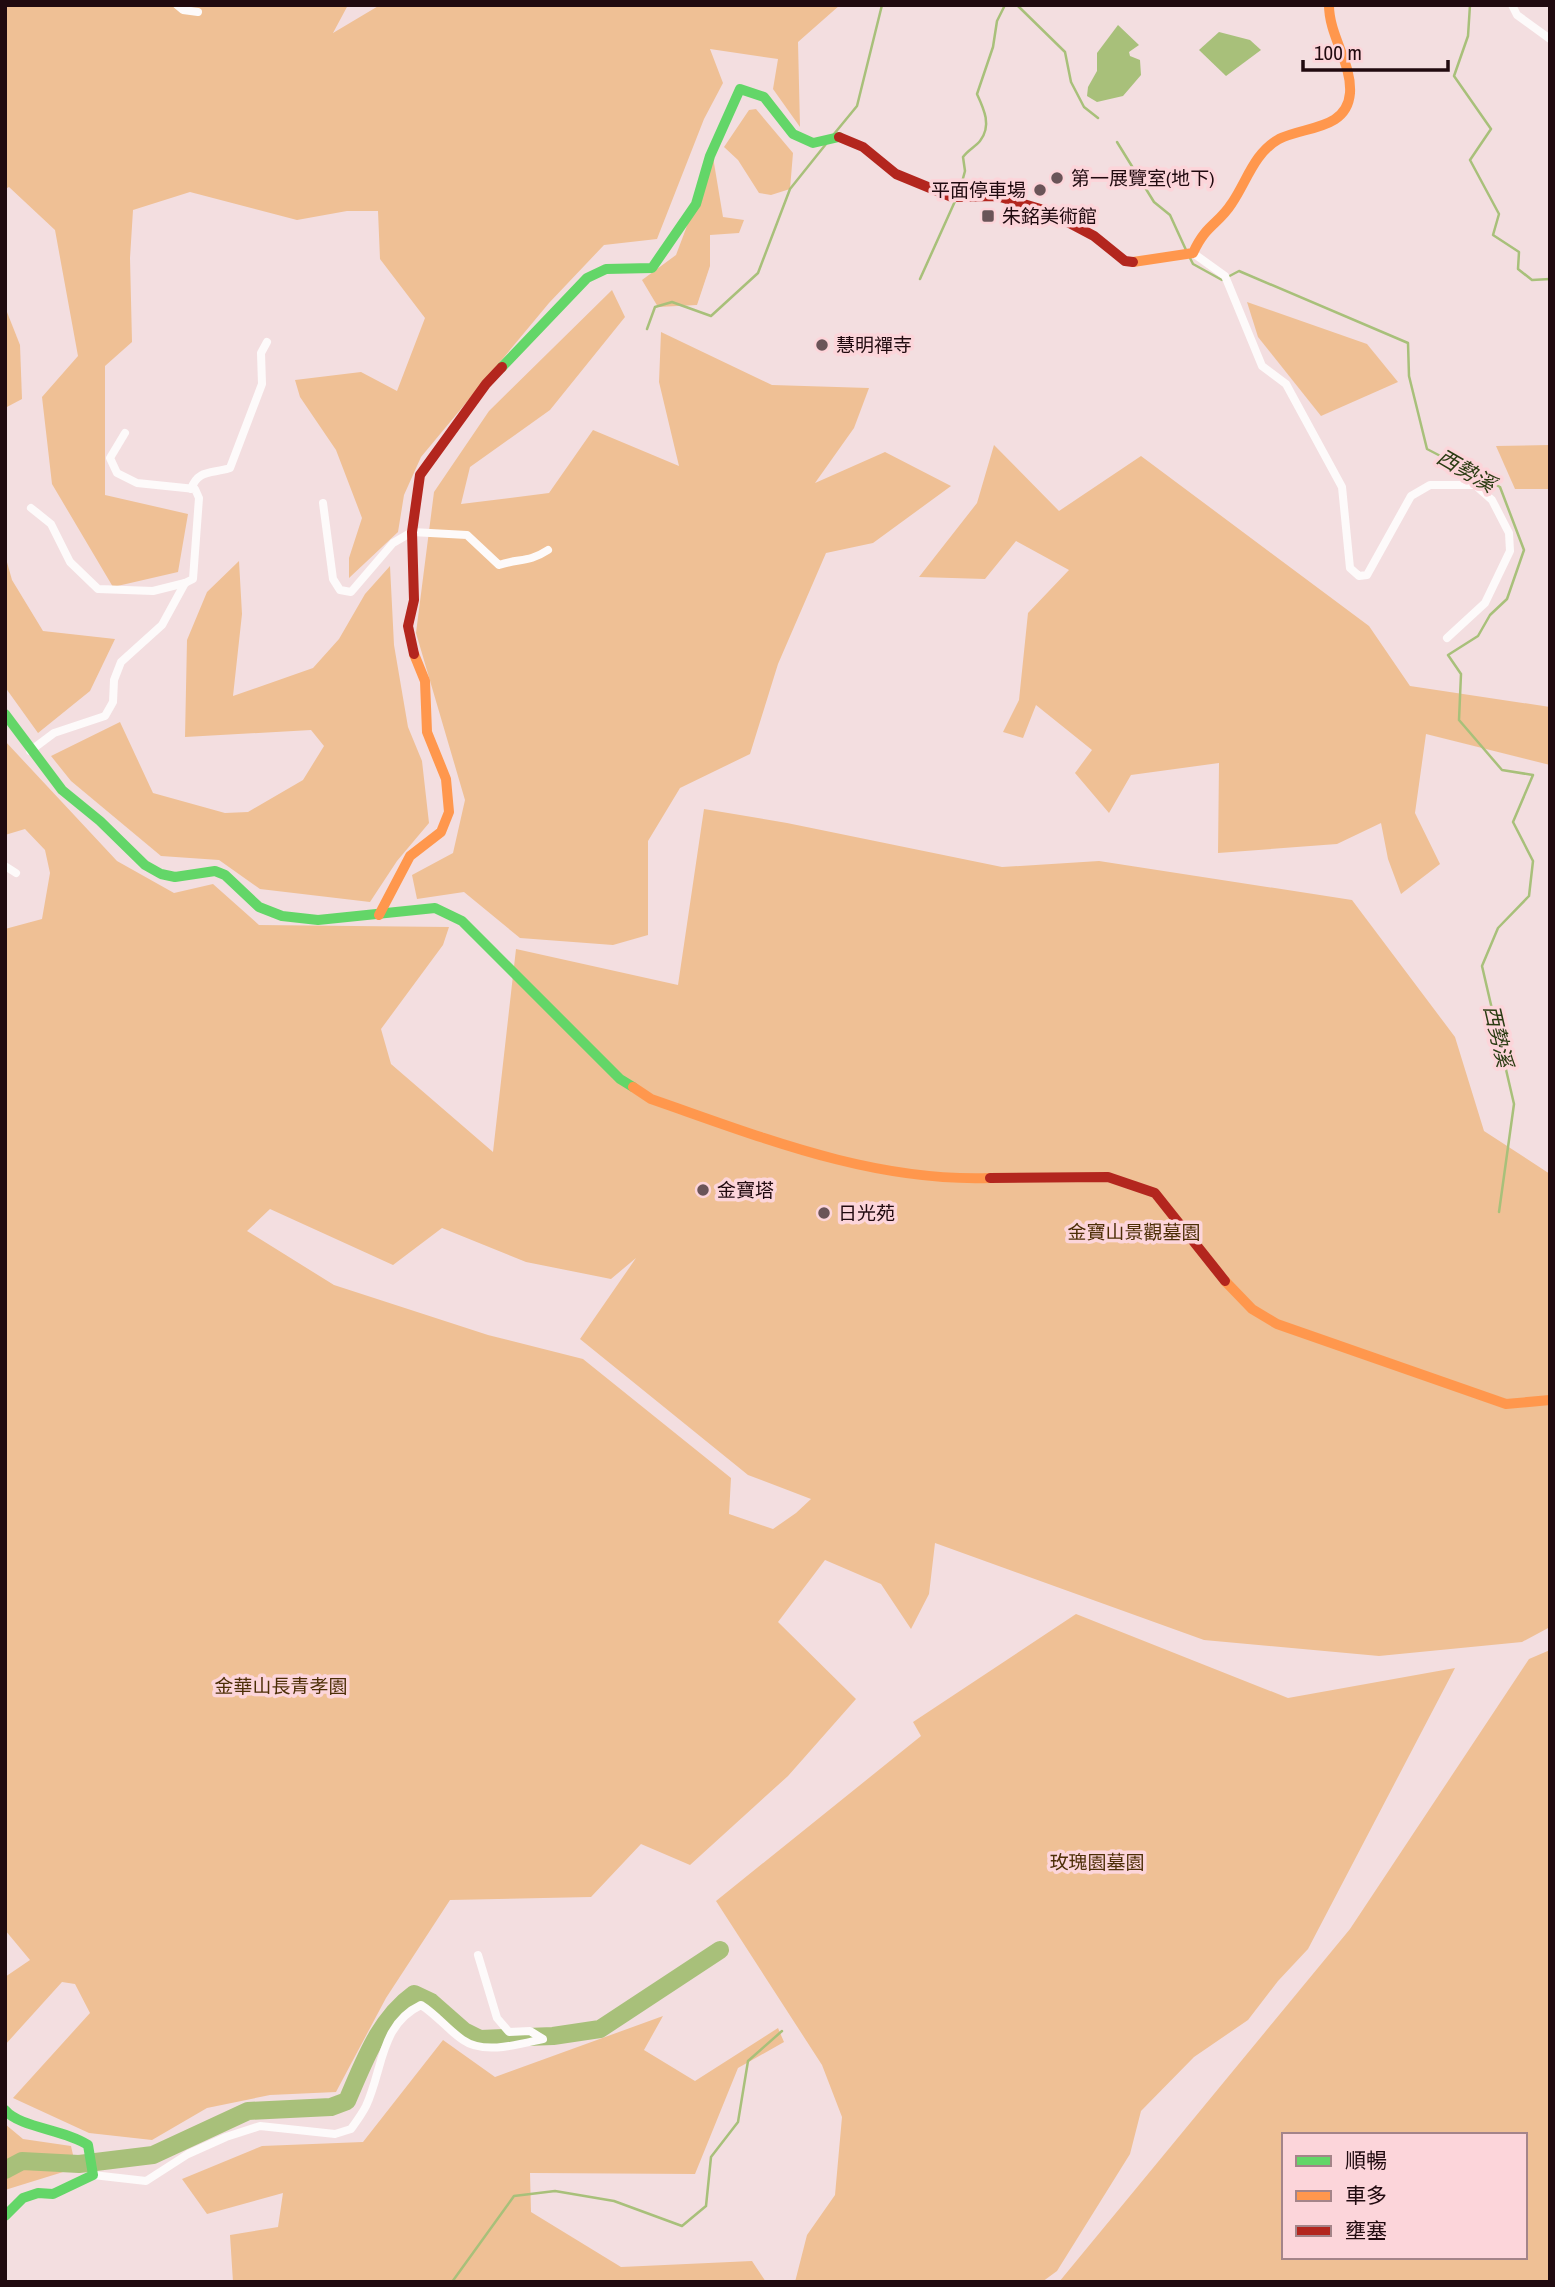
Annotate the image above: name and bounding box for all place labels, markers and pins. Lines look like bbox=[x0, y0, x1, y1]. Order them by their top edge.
place label: 第一展覽室(地下) bbox=[1071, 165, 1214, 191]
marker: 第一展覽室(地下) bbox=[1049, 170, 1065, 186]
place label: 平面停車場 bbox=[931, 177, 1026, 203]
marker: 平面停車場 bbox=[1032, 182, 1048, 198]
place label: 朱銘美術館 bbox=[1002, 203, 1097, 229]
marker: 朱銘美術館 bbox=[980, 208, 996, 224]
place label: 慧明禪寺 bbox=[836, 332, 912, 358]
marker: 慧明禪寺 bbox=[814, 337, 830, 353]
place label: 金寶塔 bbox=[717, 1177, 774, 1203]
marker: 金寶塔 bbox=[695, 1182, 711, 1198]
place label: 日光苑 bbox=[838, 1200, 895, 1226]
marker: 日光苑 bbox=[816, 1205, 832, 1221]

